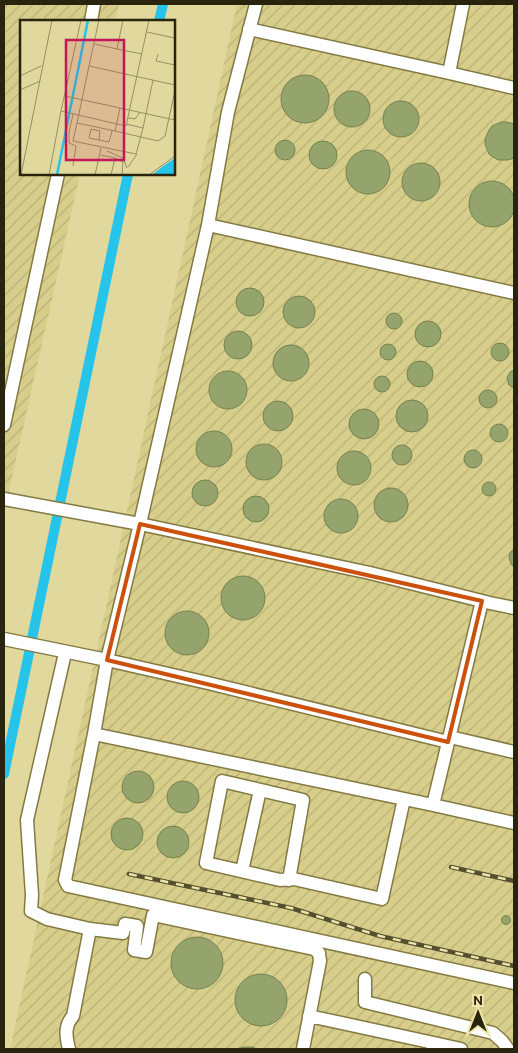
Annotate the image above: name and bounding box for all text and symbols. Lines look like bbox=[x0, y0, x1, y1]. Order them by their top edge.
inset map bbox=[20, 20, 175, 175]
north arrow bbox=[453, 988, 503, 1038]
text: N bbox=[473, 993, 483, 1010]

